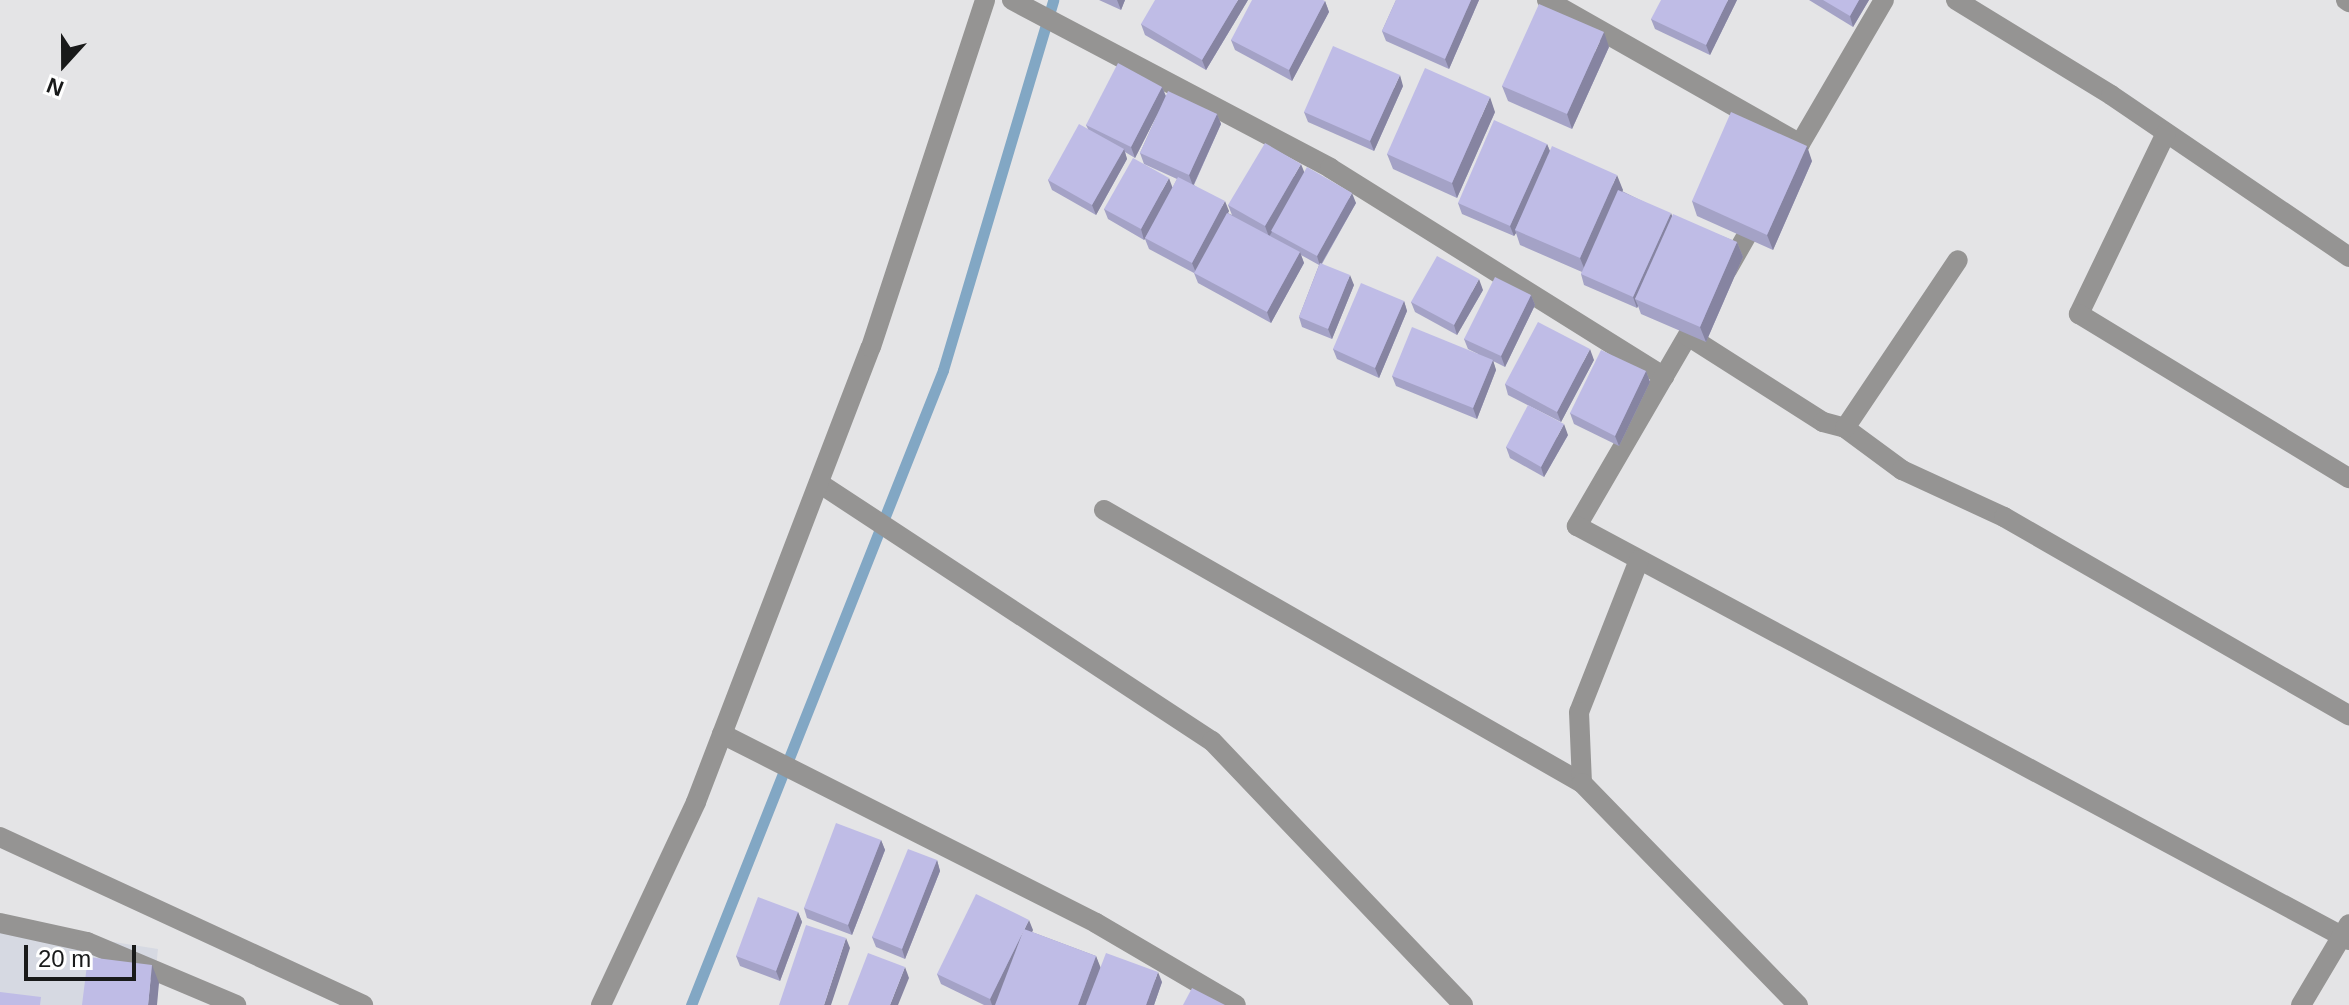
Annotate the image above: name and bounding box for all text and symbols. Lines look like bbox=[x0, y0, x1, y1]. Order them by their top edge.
north arrow bbox=[24, 24, 104, 104]
text: N bbox=[43, 72, 67, 101]
scale bar bbox=[28, 929, 140, 979]
text: 20 m bbox=[38, 945, 91, 972]

